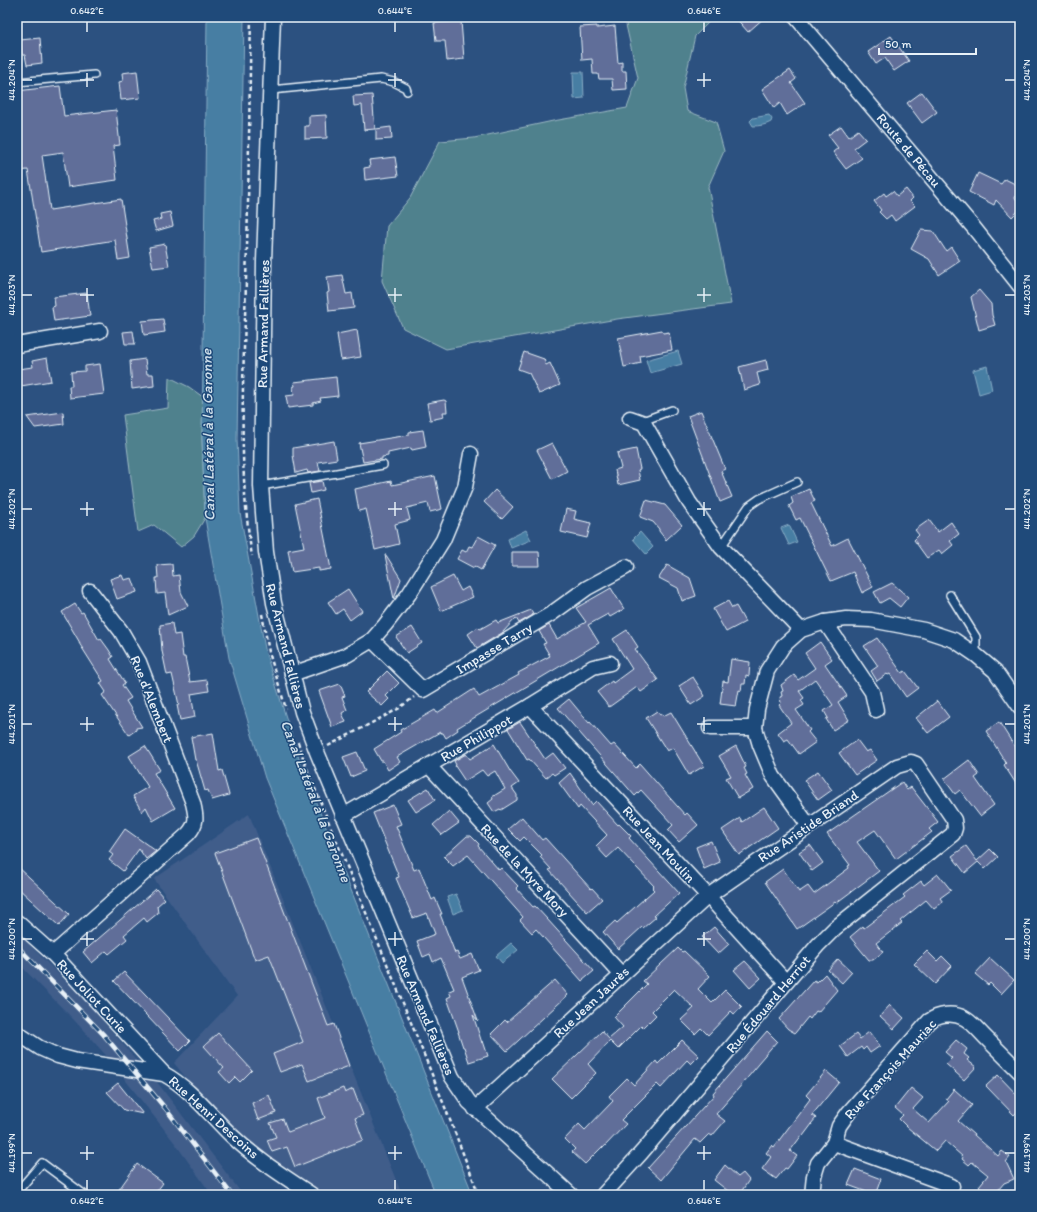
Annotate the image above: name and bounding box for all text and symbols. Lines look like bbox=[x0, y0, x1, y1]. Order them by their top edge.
text: 0.642°E bbox=[70, 4, 104, 17]
text: 0.644°E bbox=[378, 4, 413, 17]
text: 0.646°E bbox=[687, 4, 721, 17]
scale bar bbox=[879, 30, 976, 56]
text: 50 m bbox=[885, 37, 911, 51]
text: 44.204°N bbox=[5, 59, 18, 101]
text: 44.204°N bbox=[1020, 59, 1033, 101]
street label: Route de Pécau bbox=[873, 110, 945, 191]
street label: Rue Armand Fallières bbox=[254, 260, 273, 388]
text: 44.203°N bbox=[5, 274, 18, 316]
text: 44.203°N bbox=[1020, 274, 1033, 316]
water label: Canal Latéral à la Garonne bbox=[197, 348, 219, 521]
text: 44.202°N bbox=[5, 488, 18, 529]
text: 44.202°N bbox=[1020, 488, 1033, 529]
street label: Rue Armand Fallières bbox=[262, 582, 309, 711]
street label: Impasse Tarry bbox=[453, 619, 536, 678]
street label: Rue d'Alembert bbox=[126, 653, 177, 745]
text: 44.201°N bbox=[5, 704, 18, 744]
text: 44.201°N bbox=[1020, 704, 1033, 744]
street label: Rue Philippot bbox=[437, 711, 515, 766]
water label: Canal Latéral à la Garonne bbox=[277, 717, 356, 885]
street label: Rue Aristide Briand bbox=[755, 786, 862, 866]
street label: Rue Jean Moulin bbox=[619, 802, 699, 886]
street label: Rue de la Myre Mory bbox=[477, 820, 572, 921]
text: 44.200°N bbox=[5, 918, 18, 960]
text: 44.200°N bbox=[1020, 918, 1033, 960]
street label: Rue Édouard Herriot bbox=[723, 952, 814, 1057]
street label: Rue Armand Fallières bbox=[393, 953, 458, 1078]
street label: Rue Joliot Curie bbox=[53, 956, 131, 1037]
street label: Rue Jean Jaurès bbox=[550, 963, 633, 1042]
street label: Rue François Mauriac bbox=[841, 1016, 940, 1123]
street label: Rue Henri Descoins bbox=[165, 1072, 262, 1162]
text: 44.199°N bbox=[5, 1133, 18, 1173]
text: 44.199°N bbox=[1020, 1133, 1033, 1173]
text: 0.642°E bbox=[70, 1194, 104, 1207]
text: 0.644°E bbox=[378, 1194, 413, 1207]
text: 0.646°E bbox=[687, 1194, 721, 1207]

